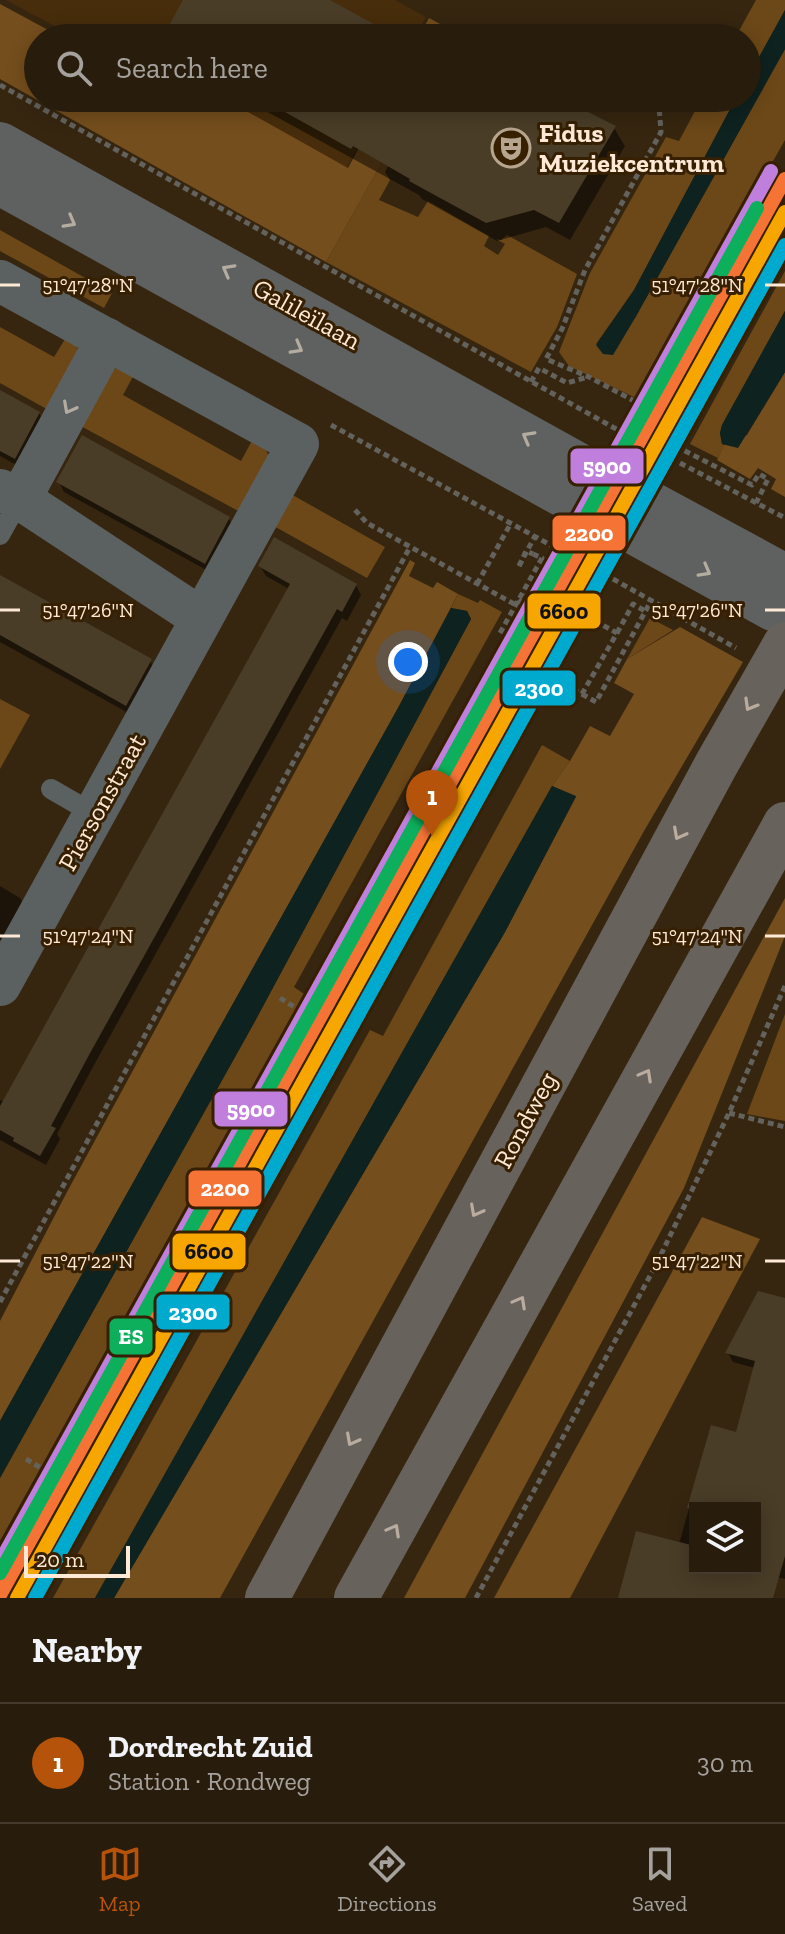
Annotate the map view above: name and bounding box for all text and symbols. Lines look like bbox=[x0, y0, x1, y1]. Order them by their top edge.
search box bbox=[24, 24, 761, 112]
icon: search bbox=[52, 46, 96, 90]
text: Search here bbox=[116, 50, 268, 86]
place label: Fidus Muziekcentrum bbox=[539, 117, 724, 179]
theatre icon: Fidus Muziekcentrum bbox=[490, 127, 532, 169]
one-way arrow bbox=[61, 212, 76, 228]
one-way arrow bbox=[221, 265, 236, 280]
street label: Galileïlaan bbox=[248, 271, 366, 357]
text: 51°47'28"N bbox=[42, 273, 134, 297]
text: 51°47'28"N bbox=[651, 273, 743, 297]
one-way arrow bbox=[289, 338, 303, 354]
one-way arrow bbox=[64, 400, 79, 414]
one-way arrow bbox=[522, 432, 537, 447]
line badge: 5900 bbox=[569, 447, 645, 485]
text: 5900 bbox=[583, 453, 631, 480]
line badge: 2200 bbox=[551, 514, 627, 552]
text: 2200 bbox=[565, 520, 613, 547]
one-way arrow bbox=[697, 562, 711, 577]
line badge: 6600 bbox=[526, 592, 602, 630]
text: 51°47'26"N bbox=[42, 598, 134, 622]
text: 6600 bbox=[540, 598, 588, 625]
text: 51°47'26"N bbox=[651, 598, 743, 622]
your location bbox=[388, 642, 428, 682]
line badge: 2300 bbox=[501, 669, 577, 707]
text: 2300 bbox=[515, 675, 563, 702]
one-way arrow bbox=[744, 696, 760, 710]
street label: Piersonstraat bbox=[51, 728, 153, 876]
pin: 1 bbox=[406, 770, 458, 836]
one-way arrow bbox=[673, 826, 688, 840]
text: 51°47'24"N bbox=[42, 924, 134, 948]
text: 51°47'24"N bbox=[651, 924, 743, 948]
street label: Rondweg bbox=[486, 1067, 564, 1173]
one-way arrow bbox=[636, 1069, 652, 1084]
line badge: 5900 bbox=[213, 1090, 289, 1128]
text: 5900 bbox=[227, 1096, 275, 1123]
line badge: 2200 bbox=[187, 1169, 263, 1208]
text: 2200 bbox=[201, 1175, 249, 1202]
one-way arrow bbox=[470, 1202, 485, 1217]
line badge: 6600 bbox=[171, 1232, 247, 1271]
text: 6600 bbox=[185, 1238, 233, 1265]
text: 51°47'22"N bbox=[42, 1249, 134, 1273]
text: 51°47'22"N bbox=[651, 1249, 743, 1273]
line badge: 2300 bbox=[155, 1293, 231, 1331]
one-way arrow bbox=[510, 1297, 526, 1311]
text: 2300 bbox=[169, 1299, 217, 1326]
line badge: ES bbox=[108, 1317, 154, 1356]
text: ES bbox=[118, 1323, 144, 1350]
one-way arrow bbox=[347, 1431, 362, 1446]
map controls bbox=[689, 1502, 761, 1574]
button: layers bbox=[689, 1502, 761, 1574]
one-way arrow bbox=[384, 1524, 400, 1539]
scale bar bbox=[24, 1542, 130, 1578]
text: 20 m bbox=[36, 1546, 84, 1573]
text: Nearby bbox=[32, 1630, 142, 1671]
text: Dordrecht Zuid bbox=[108, 1729, 313, 1765]
text: 1 bbox=[53, 1747, 63, 1779]
text: 30 m bbox=[697, 1747, 753, 1779]
text: Station · Rondweg bbox=[108, 1765, 311, 1797]
tab: Map bbox=[98, 1842, 142, 1917]
tab: Directions bbox=[337, 1842, 437, 1917]
tab: Saved bbox=[632, 1842, 687, 1917]

